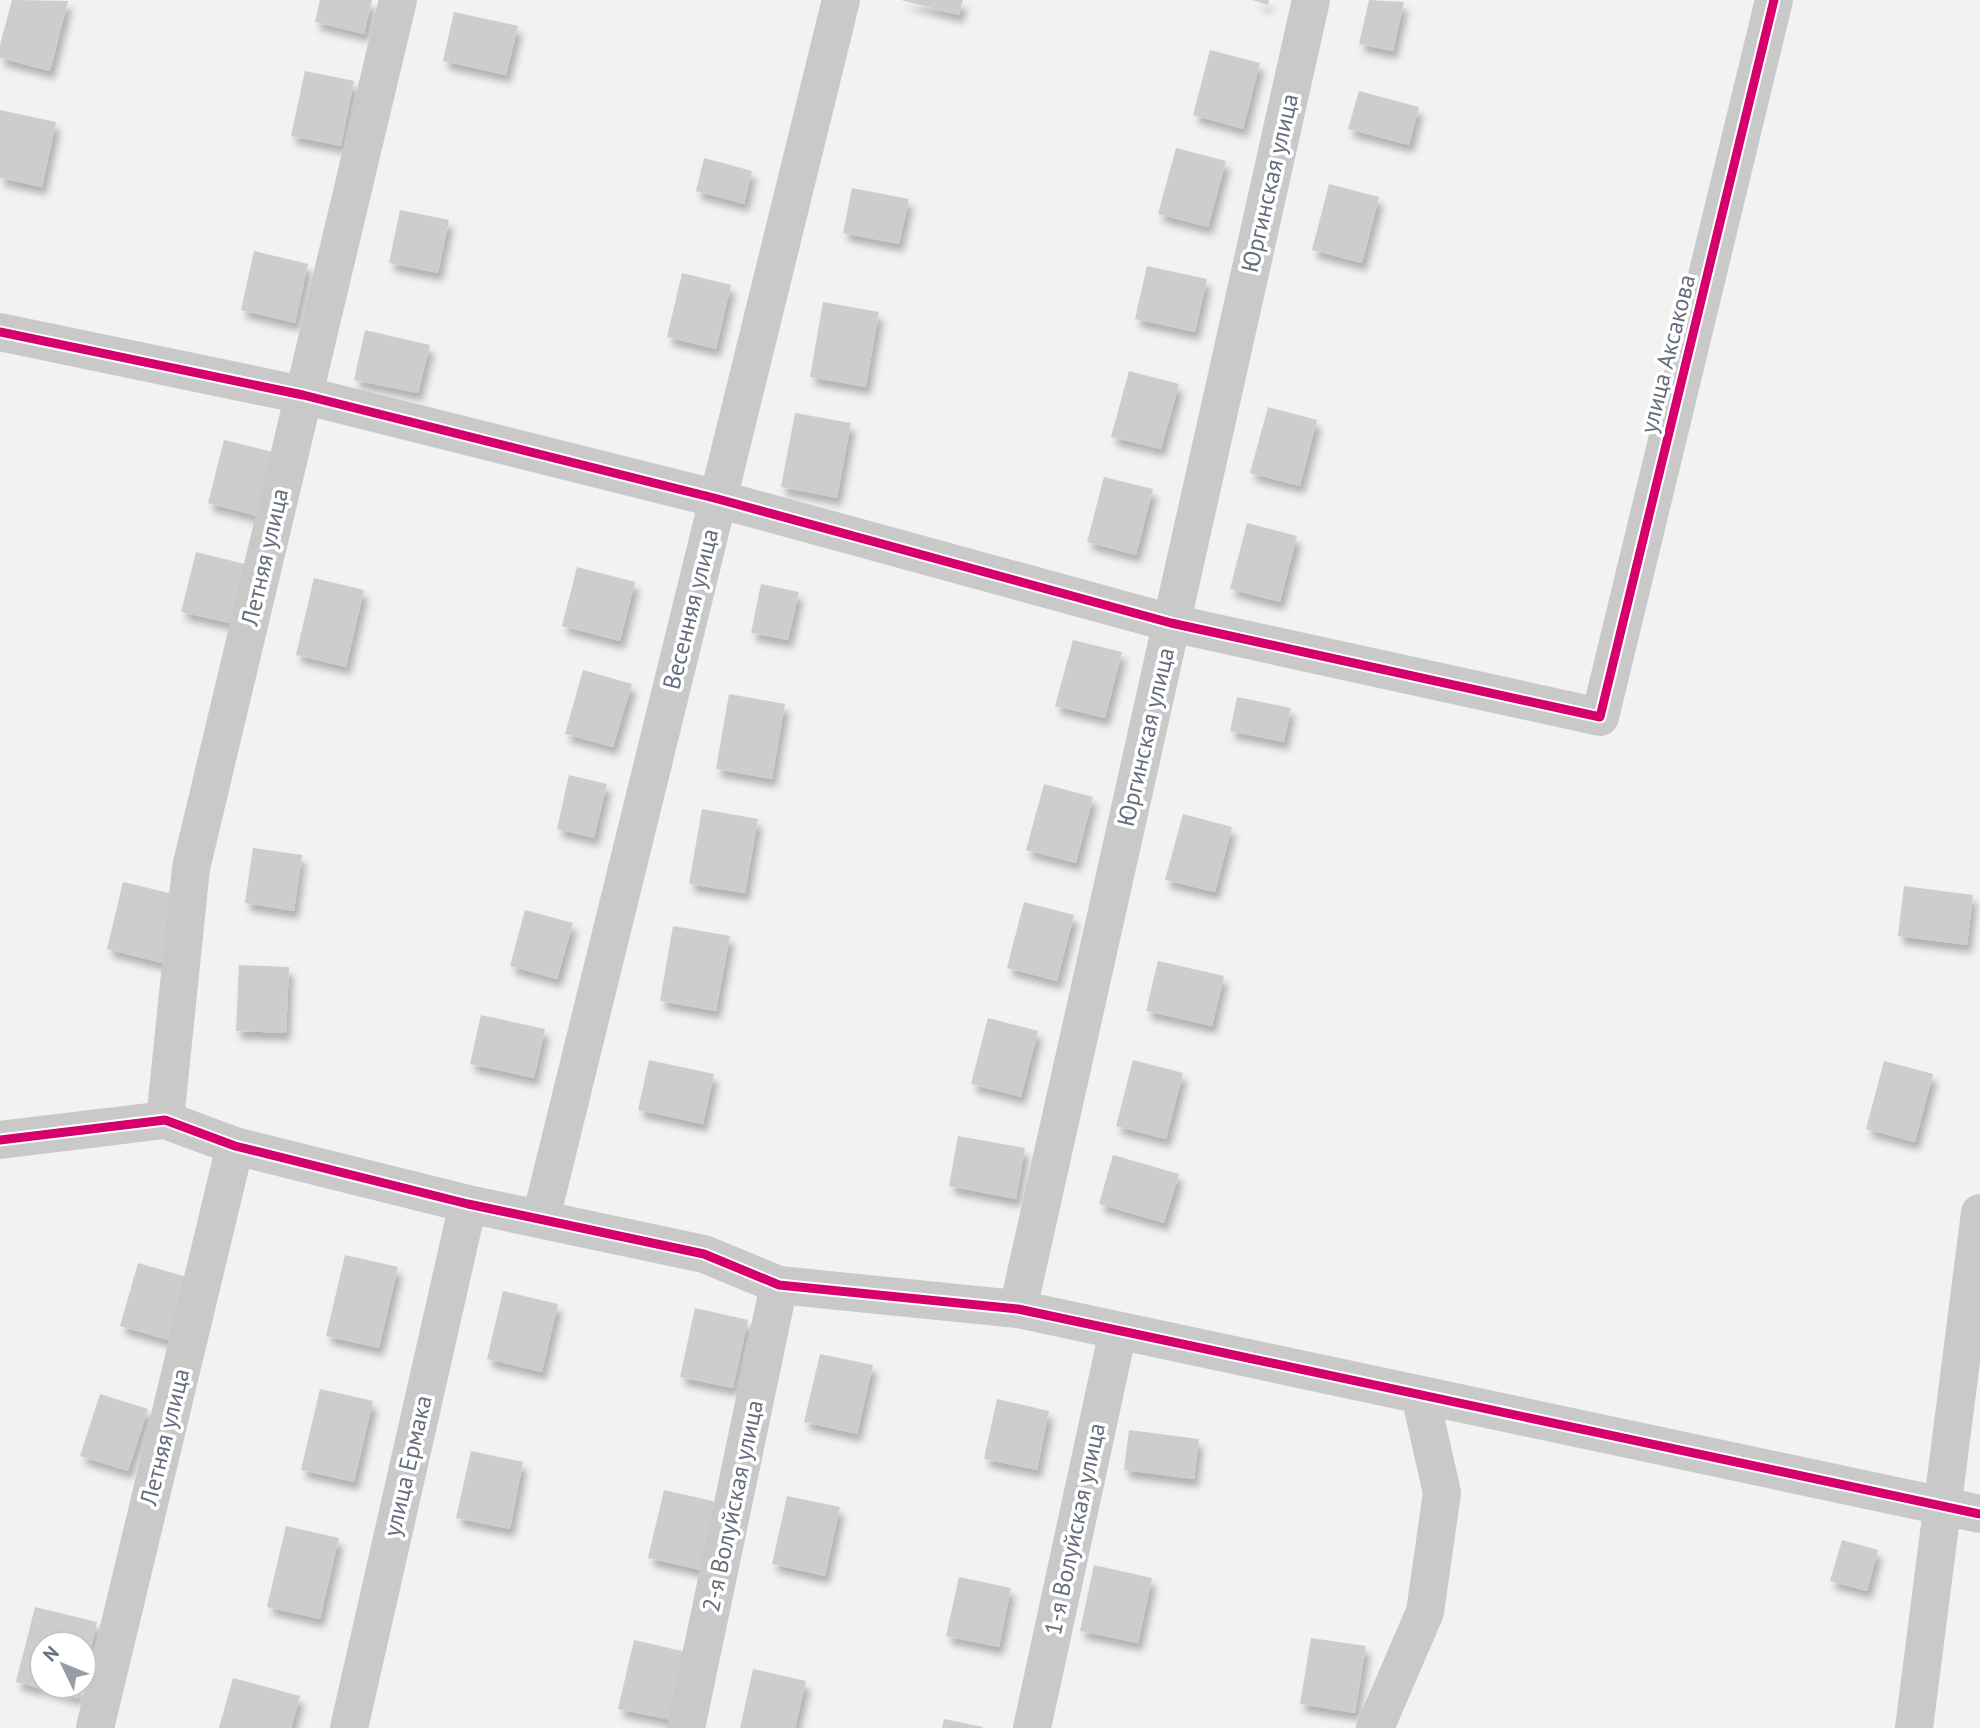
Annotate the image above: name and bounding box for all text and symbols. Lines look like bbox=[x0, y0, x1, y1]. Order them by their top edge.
street label: Юргинская улица bbox=[1234, 91, 1305, 275]
street label: улица Аксакова bbox=[1633, 271, 1702, 437]
street label: Летняя улица bbox=[233, 485, 295, 630]
street label: Весенняя улица bbox=[656, 525, 725, 692]
street label: Юргинская улица bbox=[1110, 645, 1181, 829]
street label: Летняя улица bbox=[132, 1365, 196, 1510]
street label: улица Ермака bbox=[376, 1392, 439, 1540]
street label: 2-я Волуйская улица bbox=[695, 1397, 770, 1615]
street label: 1-я Волуйская улица bbox=[1037, 1420, 1112, 1638]
north arrow bbox=[28, 1630, 98, 1700]
text: N bbox=[38, 1641, 64, 1666]

